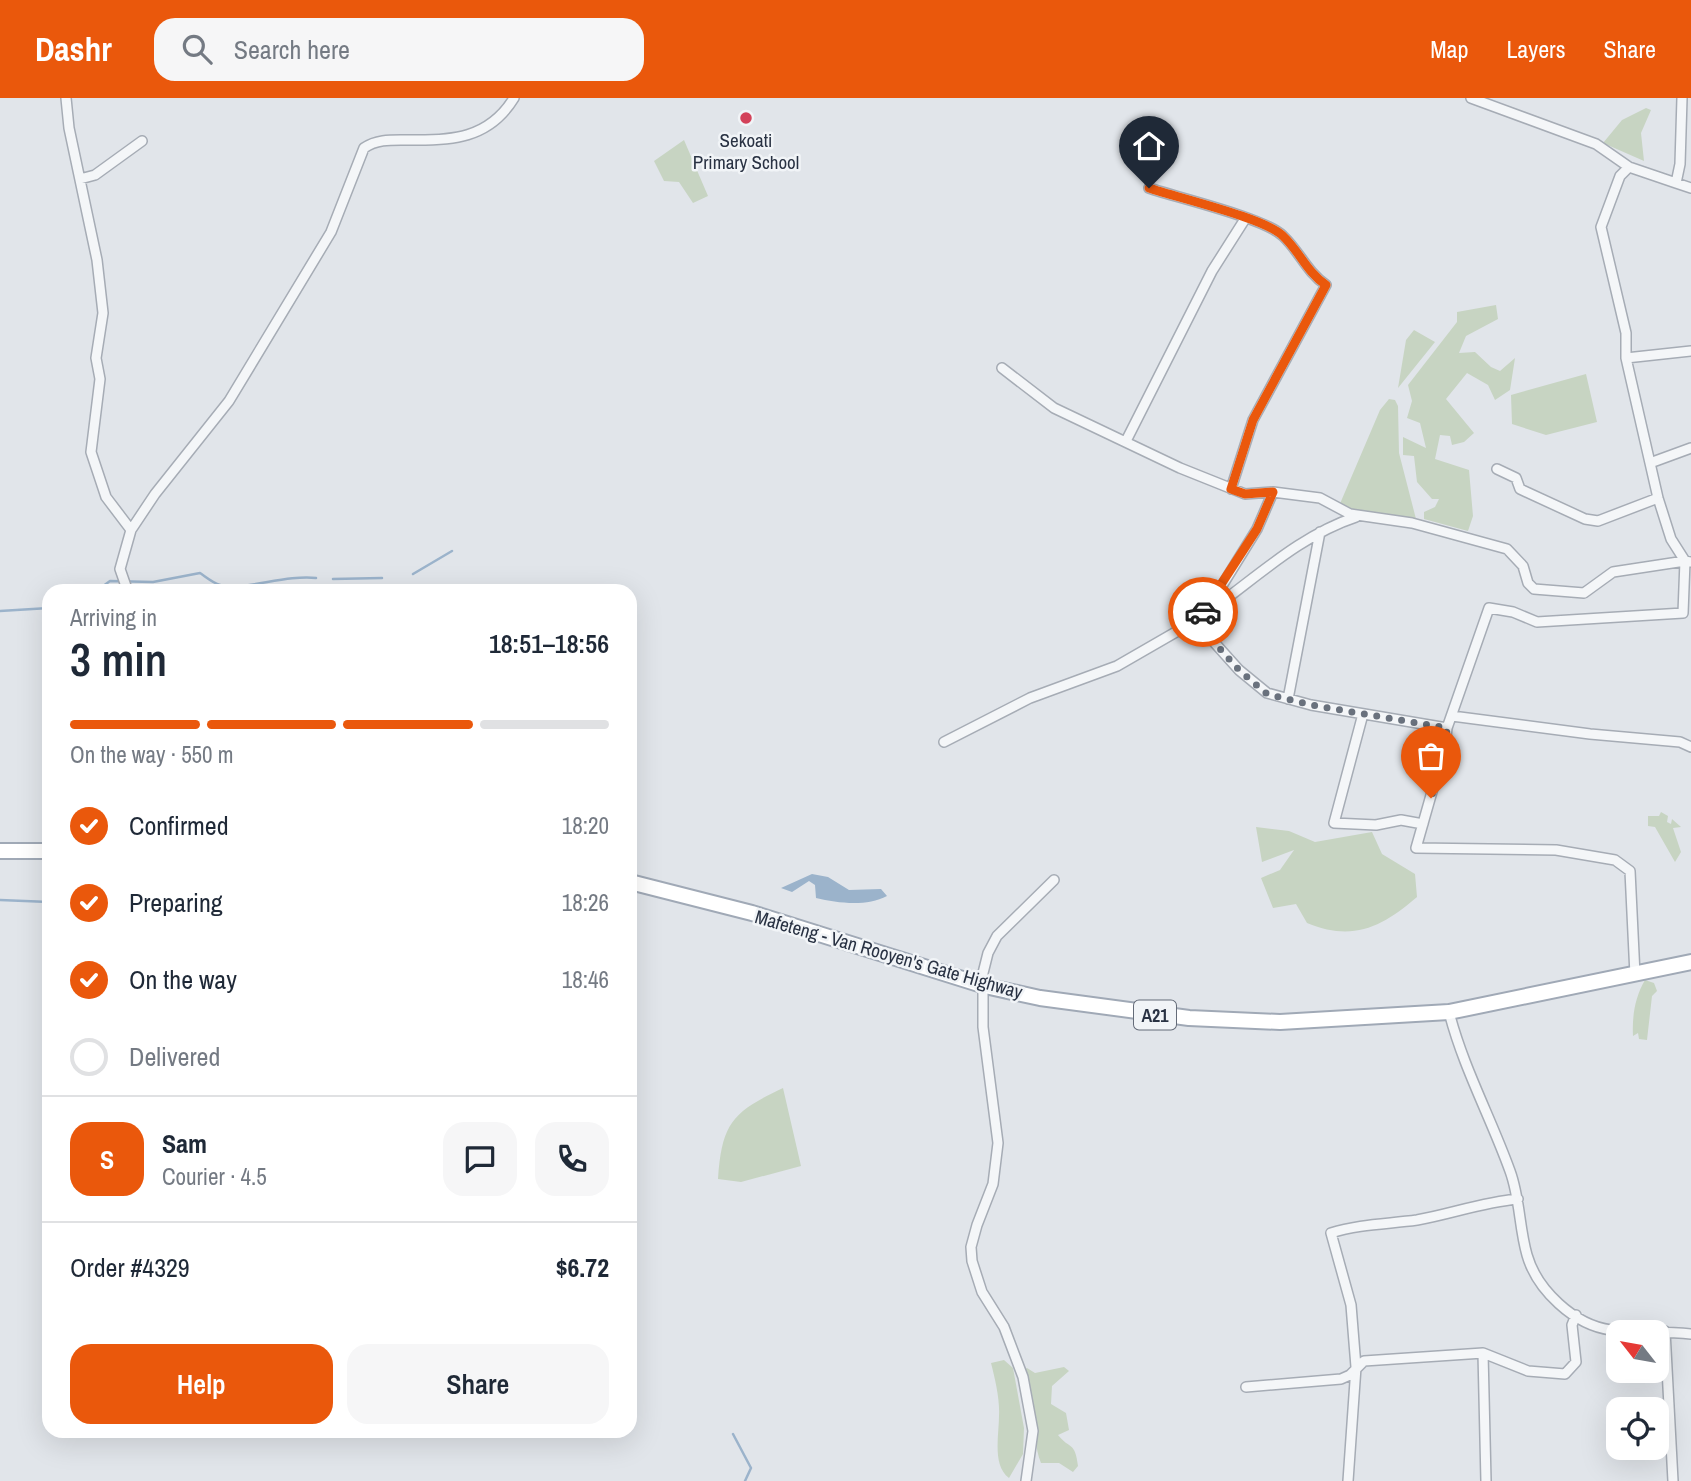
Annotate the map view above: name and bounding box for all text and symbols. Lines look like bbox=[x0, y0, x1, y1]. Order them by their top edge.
search box bbox=[154, 18, 644, 81]
text: Dashr bbox=[35, 27, 112, 71]
icon: search bbox=[178, 30, 216, 68]
text: Search here bbox=[234, 32, 350, 67]
text: Map bbox=[1430, 33, 1468, 65]
text: Layers bbox=[1506, 33, 1565, 65]
text: Share bbox=[1603, 33, 1656, 65]
marker: Sekoati Primary School bbox=[738, 110, 754, 126]
pin bbox=[1119, 116, 1179, 188]
place label: Sekoati Primary School bbox=[693, 127, 799, 175]
icon: home bbox=[1130, 127, 1168, 165]
courier bbox=[1168, 577, 1238, 647]
icon: car bbox=[1184, 593, 1222, 631]
text: Arriving in bbox=[70, 602, 157, 633]
text: 18:51–18:56 bbox=[489, 626, 609, 661]
text: 3 min bbox=[70, 628, 167, 690]
pin bbox=[1401, 726, 1461, 798]
icon: bag bbox=[1412, 737, 1450, 775]
text: On the way · 550 m bbox=[70, 739, 234, 770]
icon: check bbox=[70, 807, 108, 845]
text: Confirmed bbox=[129, 808, 229, 843]
text: 18:20 bbox=[562, 810, 609, 841]
icon: check bbox=[70, 884, 108, 922]
text: Preparing bbox=[129, 885, 223, 920]
text: 18:26 bbox=[562, 887, 609, 918]
street label: Mafeteng - Van Rooyen's Gate Highway bbox=[752, 903, 1026, 1005]
icon: check bbox=[70, 961, 108, 999]
text: On the way bbox=[129, 962, 237, 997]
text: 18:46 bbox=[562, 964, 609, 995]
road number: A21 bbox=[1134, 1000, 1176, 1030]
text: Delivered bbox=[129, 1039, 220, 1074]
button: chat bbox=[443, 1122, 517, 1196]
button: phone bbox=[535, 1122, 609, 1196]
text: Sam bbox=[162, 1126, 207, 1161]
text: S bbox=[100, 1142, 114, 1177]
text: Courier · 4.5 bbox=[162, 1161, 267, 1192]
text: Order #4329 bbox=[70, 1250, 190, 1285]
text: $6.72 bbox=[556, 1250, 609, 1285]
north arrow bbox=[1606, 1320, 1670, 1382]
map controls bbox=[1606, 1320, 1669, 1460]
button: Help bbox=[70, 1344, 333, 1424]
button: Share bbox=[347, 1344, 609, 1424]
button: locate bbox=[1606, 1397, 1669, 1460]

